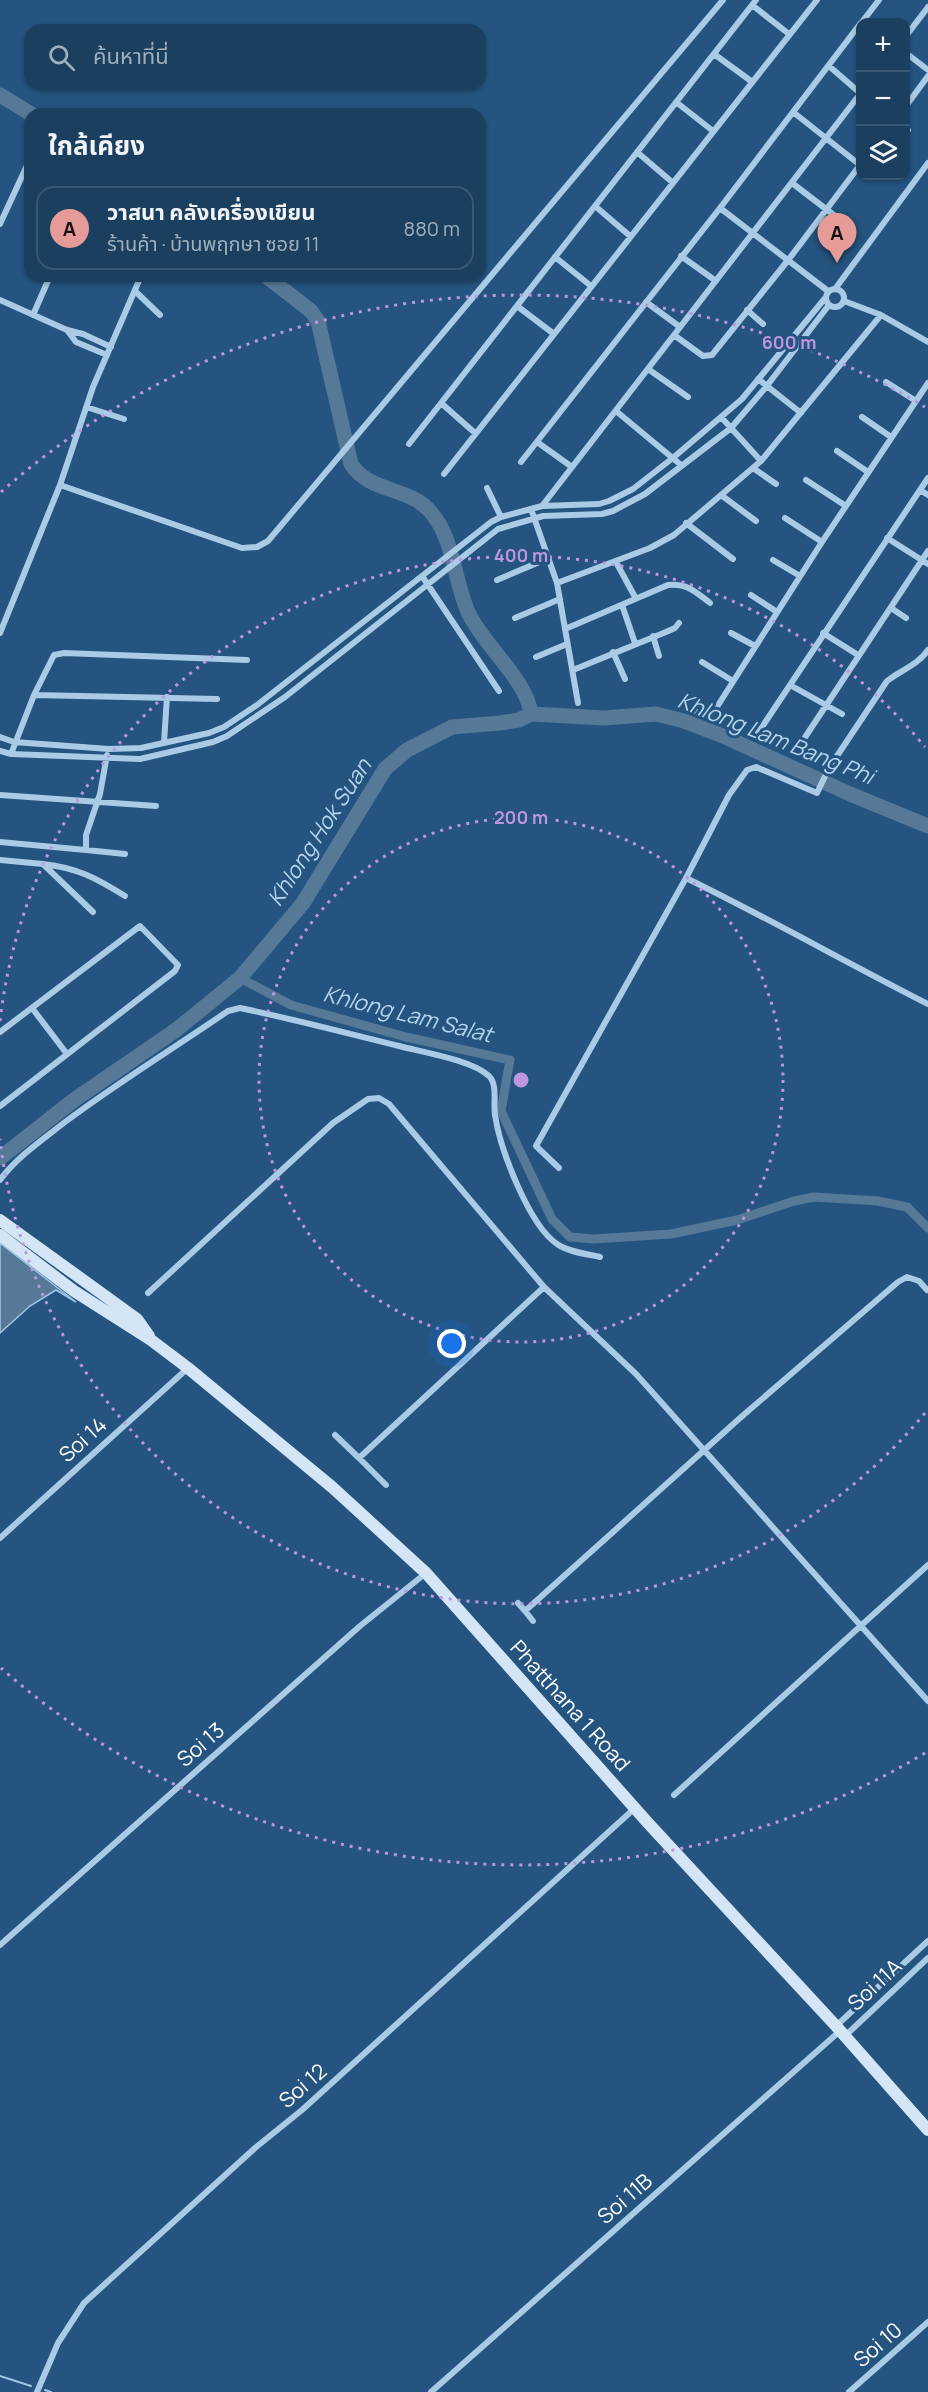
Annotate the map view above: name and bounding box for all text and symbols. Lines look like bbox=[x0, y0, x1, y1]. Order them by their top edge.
map controls bbox=[856, 18, 910, 180]
button: + bbox=[856, 18, 910, 72]
search box bbox=[24, 24, 486, 90]
icon: search bbox=[45, 41, 78, 74]
text: ค้นหาที่นี่ bbox=[93, 41, 169, 71]
button: − bbox=[856, 72, 910, 126]
button: layers bbox=[856, 126, 910, 180]
text: ใกล้เคียง bbox=[48, 127, 145, 163]
text: วาสนา คลังเครื่องเขียน bbox=[107, 197, 315, 227]
pin: A bbox=[818, 214, 856, 263]
text: A bbox=[63, 215, 76, 242]
text: 880 m bbox=[404, 215, 460, 242]
text: ร้านค้า · บ้านพฤกษา ซอย 11 bbox=[107, 230, 319, 257]
text: 600 m bbox=[762, 330, 816, 354]
text: 400 m bbox=[494, 543, 548, 567]
water label: Khlong Lam Bang Phi bbox=[674, 685, 881, 792]
water label: Khlong Hok Suan bbox=[260, 752, 378, 911]
text: 200 m bbox=[494, 805, 548, 829]
water label: Khlong Lam Salat bbox=[320, 978, 498, 1050]
centre of rings bbox=[511, 1070, 531, 1090]
your location bbox=[437, 1329, 466, 1358]
street label: Soi 14 bbox=[53, 1410, 112, 1468]
street label: Phatthana 1 Road bbox=[504, 1634, 637, 1777]
street label: Soi 13 bbox=[171, 1716, 230, 1773]
street label: Soi 11A bbox=[841, 1952, 907, 2016]
street label: Soi 12 bbox=[273, 2057, 332, 2114]
street label: Soi 11B bbox=[591, 2167, 658, 2230]
street label: Soi 10 bbox=[847, 2315, 907, 2373]

